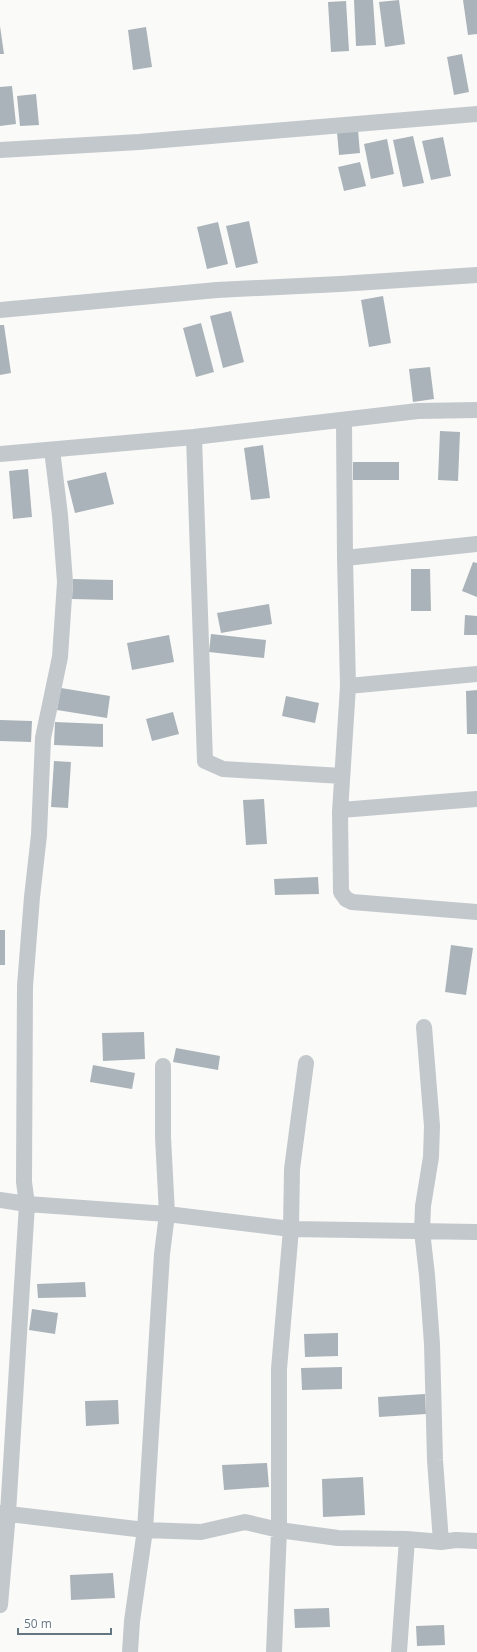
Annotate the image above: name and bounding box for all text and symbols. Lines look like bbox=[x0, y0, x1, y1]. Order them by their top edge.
scale bar bbox=[18, 1610, 111, 1636]
text: 50 m bbox=[24, 1615, 52, 1632]

